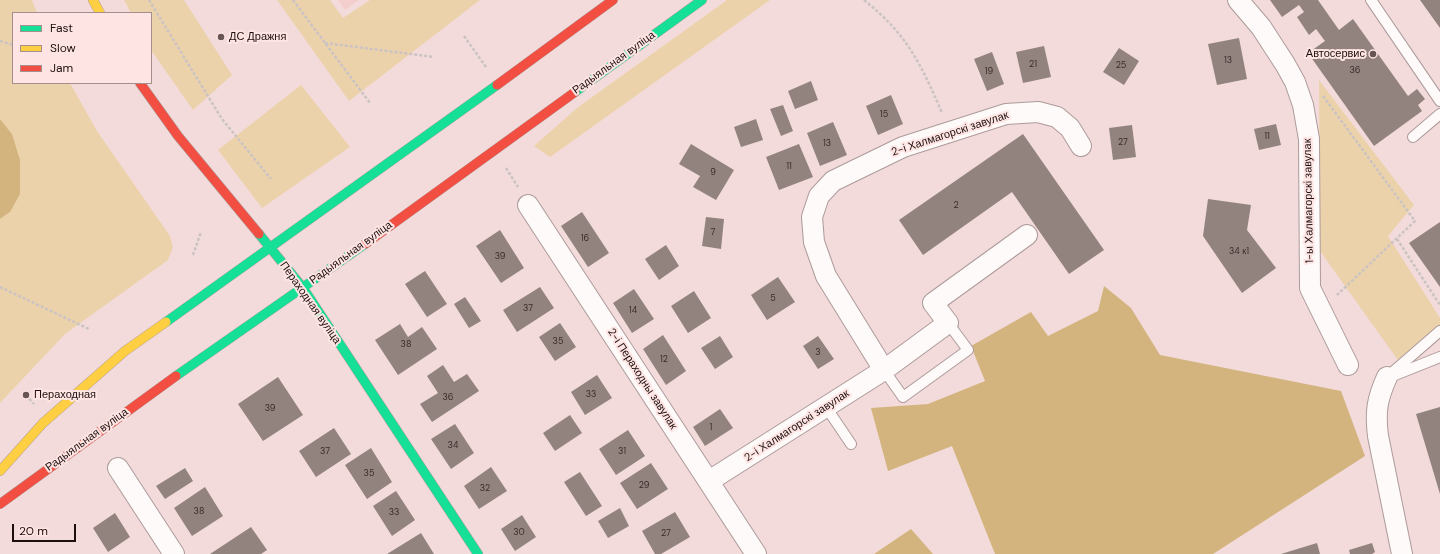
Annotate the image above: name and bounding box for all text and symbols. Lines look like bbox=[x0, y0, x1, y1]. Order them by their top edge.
legend bbox=[12, 12, 152, 84]
text: Fast bbox=[50, 20, 73, 36]
street label: Радыяльная вуліца bbox=[570, 29, 658, 97]
place label: ДС Дражня bbox=[229, 30, 286, 44]
marker: ДС Дражня bbox=[216, 32, 226, 42]
text: Slow bbox=[50, 40, 76, 56]
place label: Автосервис bbox=[1306, 47, 1365, 61]
marker: Автосервис bbox=[1368, 49, 1378, 59]
house number: 13 bbox=[1224, 56, 1232, 66]
text: Jam bbox=[50, 60, 73, 76]
house number: 21 bbox=[1029, 60, 1037, 70]
house number: 25 bbox=[1116, 61, 1126, 71]
house number: 36 bbox=[1350, 66, 1360, 76]
house number: 19 bbox=[985, 67, 993, 77]
street label: 2-і Халмагорскі завулак bbox=[890, 109, 1010, 159]
house number: 15 bbox=[880, 110, 888, 120]
house number: 11 bbox=[1264, 132, 1270, 142]
house number: 27 bbox=[1118, 138, 1128, 148]
street label: 1-ы Халмагорскі завулак bbox=[1301, 138, 1317, 264]
house number: 13 bbox=[823, 139, 831, 149]
house number: 11 bbox=[786, 162, 792, 172]
house number: 9 bbox=[710, 168, 716, 178]
house number: 2 bbox=[953, 201, 959, 211]
street label: Радыяльная вуліца bbox=[307, 219, 395, 287]
house number: 7 bbox=[711, 228, 715, 238]
house number: 16 bbox=[581, 234, 589, 244]
house number: 34 к1 bbox=[1229, 247, 1249, 257]
house number: 39 bbox=[495, 252, 505, 262]
street label: Пераходная вуліца bbox=[277, 259, 343, 347]
house number: 5 bbox=[770, 294, 776, 304]
house number: 37 bbox=[523, 304, 533, 314]
house number: 14 bbox=[629, 306, 637, 316]
street label: 2-і Пераходны завулак bbox=[604, 326, 680, 432]
house number: 35 bbox=[553, 337, 563, 347]
house number: 38 bbox=[401, 340, 411, 350]
house number: 3 bbox=[815, 348, 821, 358]
house number: 12 bbox=[660, 355, 668, 365]
street label: 2-і Халмагорскі завулак bbox=[742, 387, 852, 465]
place label: Пераходная bbox=[34, 388, 96, 402]
marker: Пераходная bbox=[21, 390, 31, 400]
house number: 33 bbox=[586, 390, 596, 400]
house number: 36 bbox=[443, 393, 453, 403]
house number: 39 bbox=[265, 404, 275, 414]
street label: Радыяльная вуліца bbox=[43, 406, 131, 474]
house number: 1 bbox=[710, 423, 712, 433]
house number: 34 bbox=[448, 441, 458, 451]
house number: 37 bbox=[320, 447, 330, 457]
house number: 31 bbox=[618, 447, 626, 457]
house number: 35 bbox=[364, 469, 374, 479]
house number: 29 bbox=[639, 481, 649, 491]
house number: 32 bbox=[480, 484, 490, 494]
house number: 38 bbox=[194, 507, 204, 517]
house number: 33 bbox=[389, 508, 399, 518]
scale bar bbox=[14, 516, 78, 542]
text: 20 m bbox=[19, 523, 48, 539]
house number: 30 bbox=[513, 528, 525, 538]
house number: 27 bbox=[661, 529, 671, 539]

